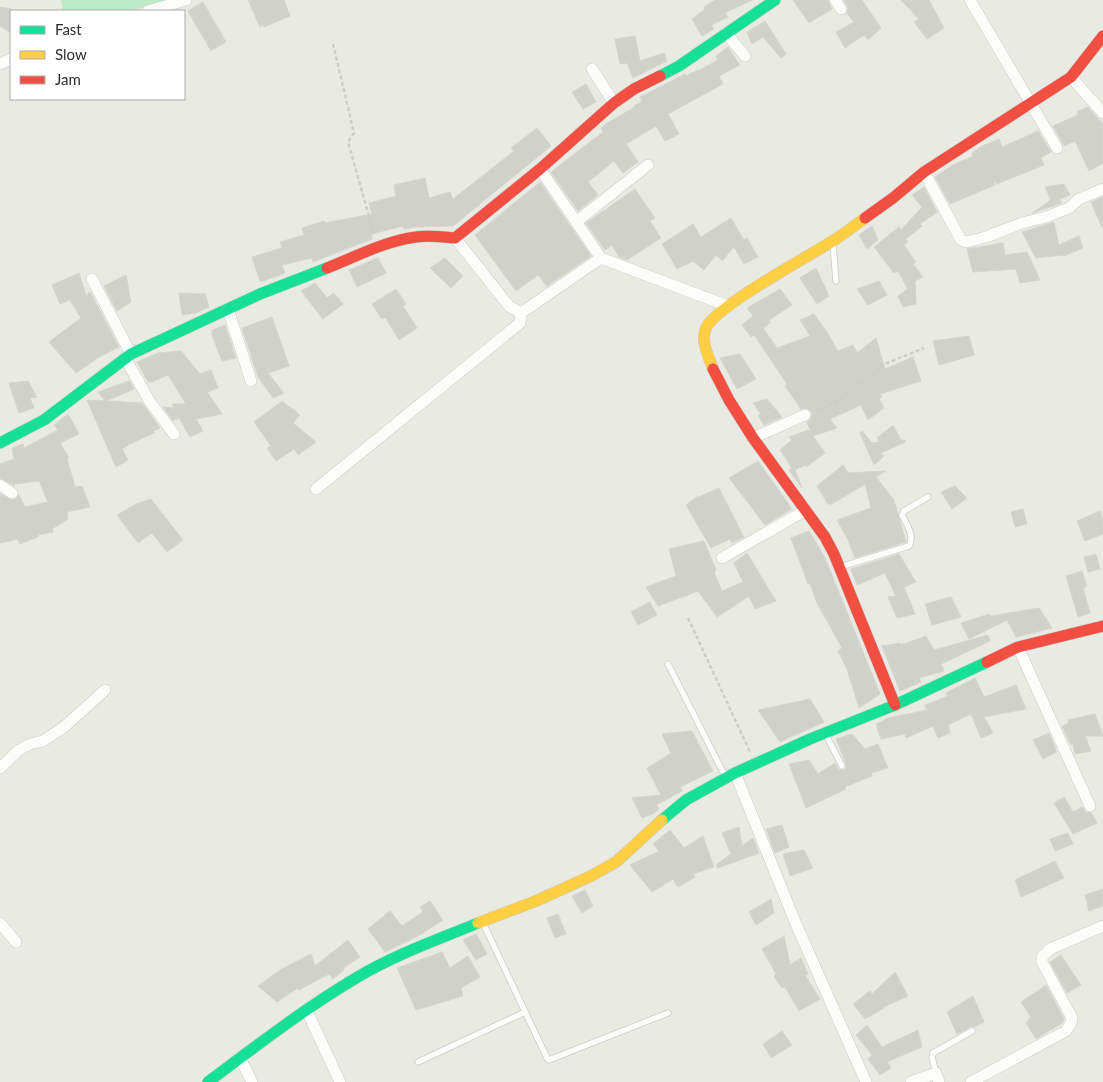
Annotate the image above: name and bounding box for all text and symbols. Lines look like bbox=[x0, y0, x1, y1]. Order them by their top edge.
legend bbox=[10, 10, 185, 100]
text: Fast bbox=[55, 20, 82, 38]
text: Slow bbox=[55, 45, 87, 63]
text: Jam bbox=[55, 70, 81, 88]

